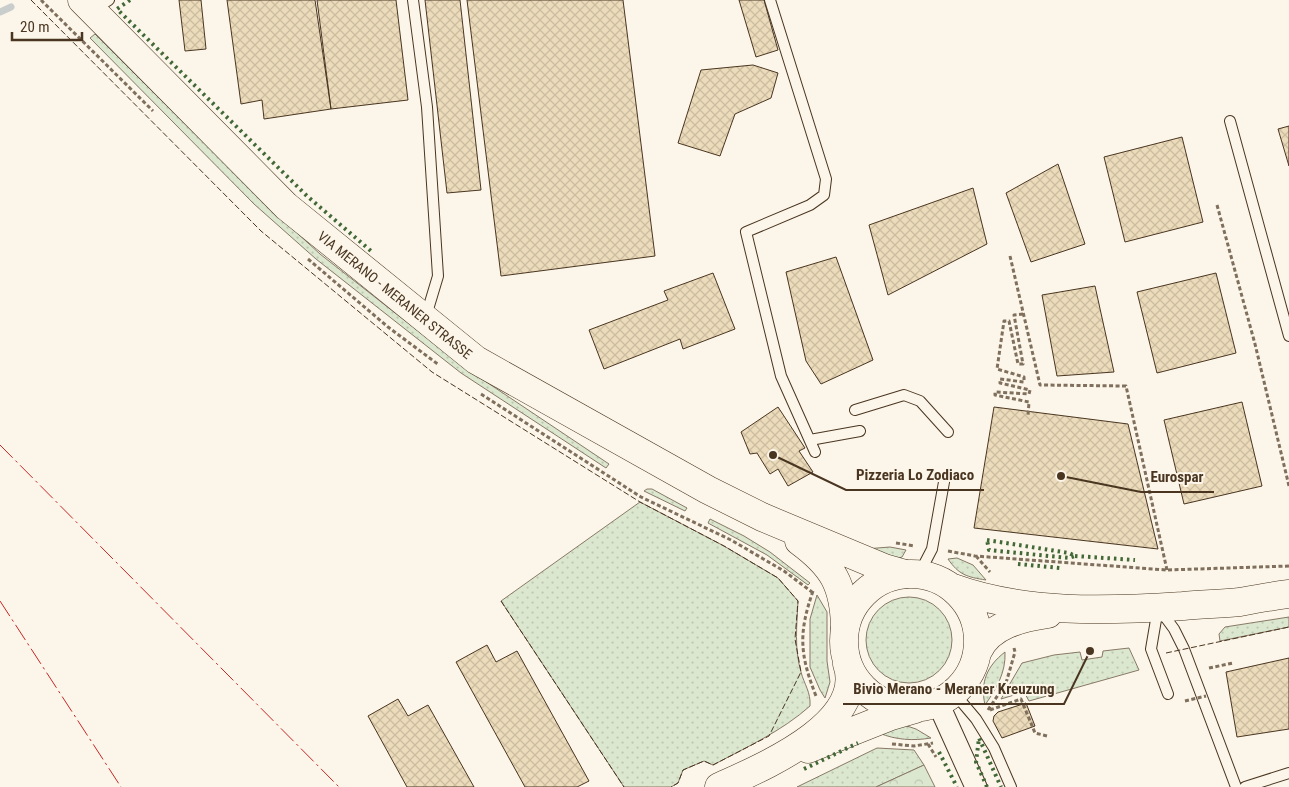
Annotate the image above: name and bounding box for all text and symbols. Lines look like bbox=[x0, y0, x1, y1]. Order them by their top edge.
scale bar bbox=[12, 10, 82, 42]
text: 20 m bbox=[20, 18, 50, 36]
street label: VIA MERANO - MERANER STRASSE bbox=[315, 228, 475, 362]
callout: Pizzeria Lo Zodiaco bbox=[846, 460, 984, 490]
callout: Eurospar bbox=[1141, 462, 1214, 492]
text: Pizzeria Lo Zodiaco bbox=[856, 466, 974, 484]
text: Eurospar bbox=[1150, 468, 1204, 486]
callout: Bivio Merano - Meraner Kreuzung bbox=[843, 674, 1064, 704]
text: Bivio Merano - Meraner Kreuzung bbox=[853, 680, 1055, 698]

